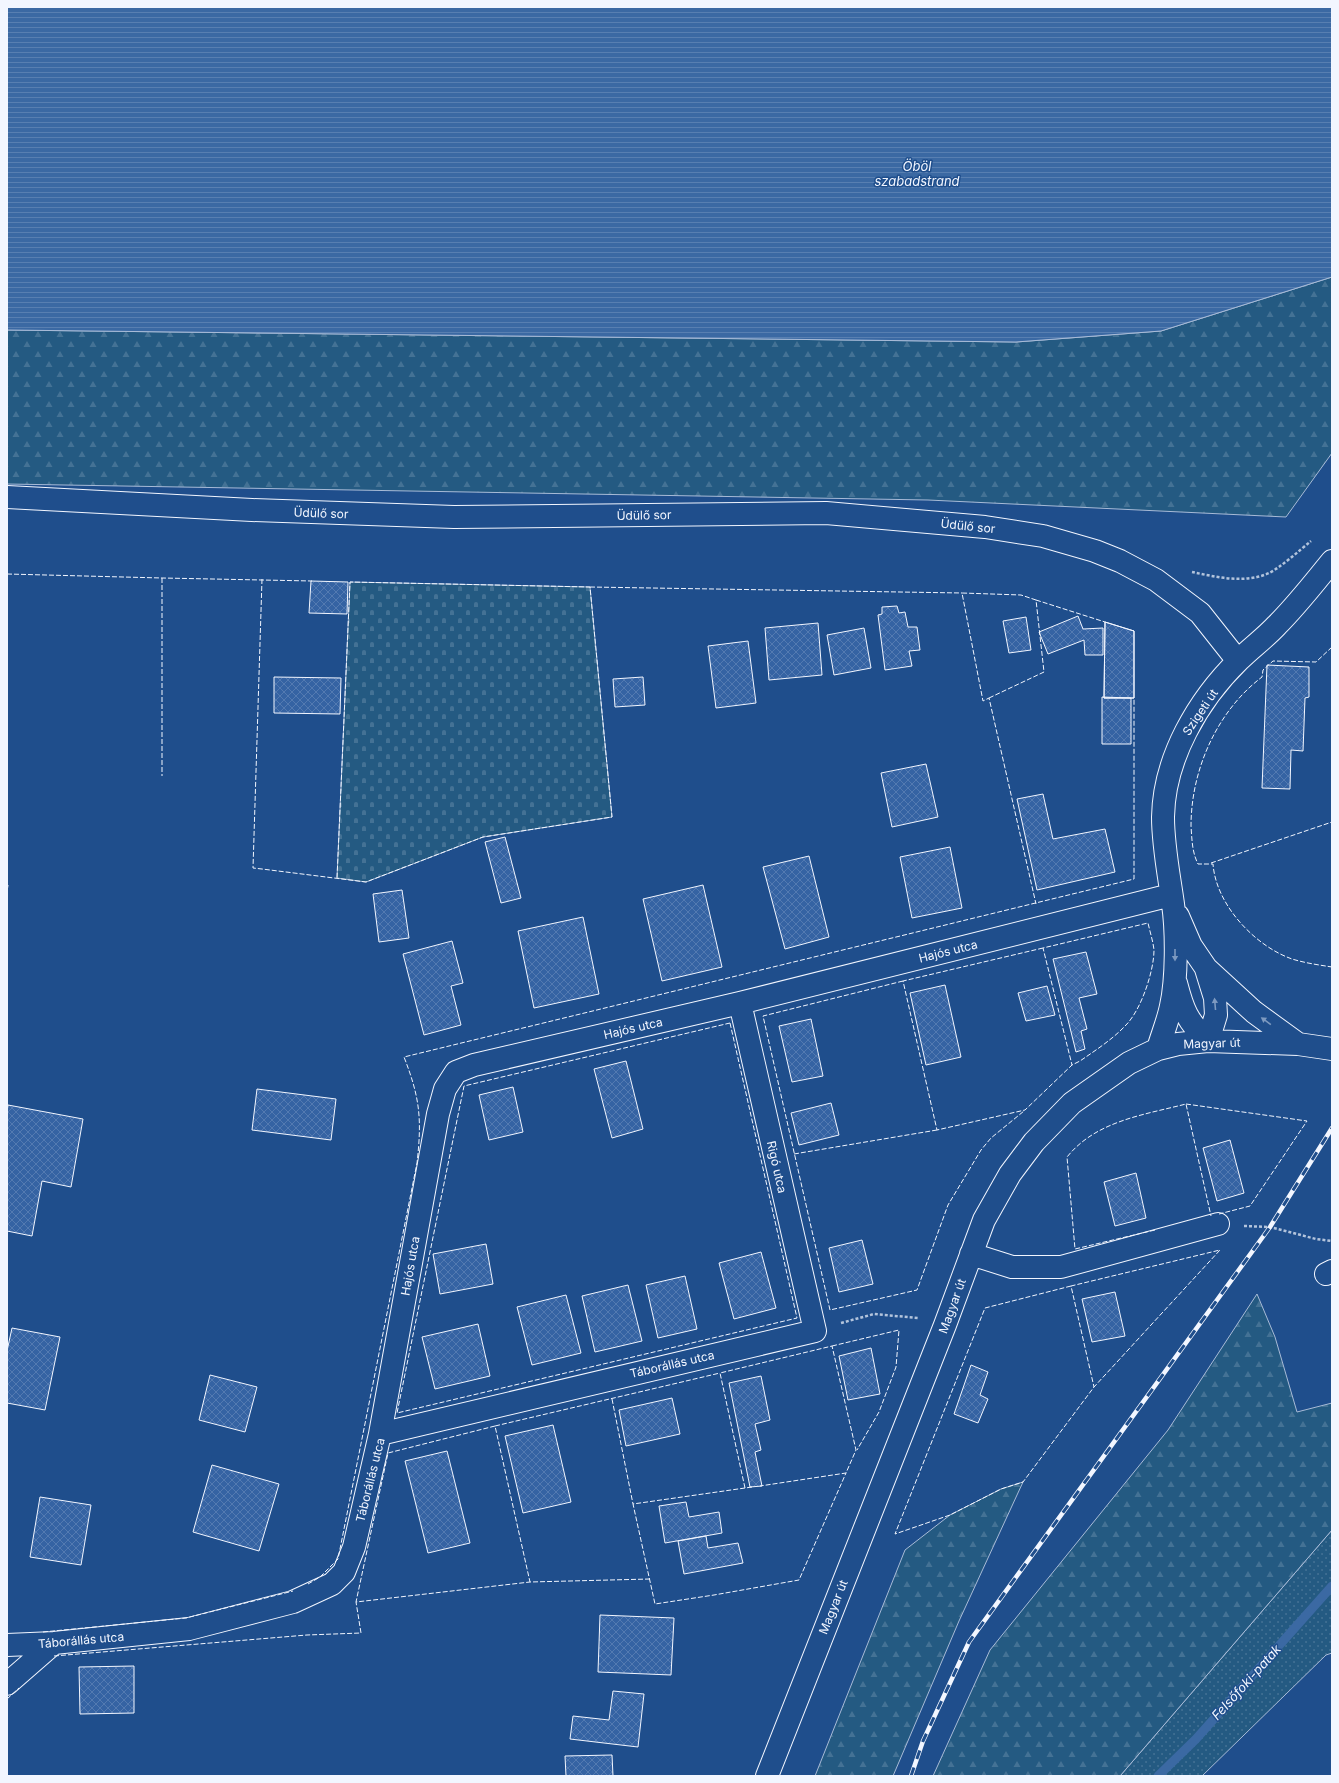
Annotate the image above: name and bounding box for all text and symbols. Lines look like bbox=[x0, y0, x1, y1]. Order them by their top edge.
water label: Öböl szabadstrand bbox=[874, 158, 960, 189]
street label: Üdülő sor bbox=[293, 505, 349, 521]
street label: Üdülő sor bbox=[616, 507, 672, 523]
street label: Üdülő sor bbox=[940, 516, 997, 536]
street label: Szigeti út bbox=[1179, 686, 1221, 738]
street label: Hajós utca bbox=[917, 936, 979, 966]
one-way arrow bbox=[1172, 949, 1178, 962]
one-way arrow bbox=[1212, 998, 1219, 1010]
street label: Hajós utca bbox=[602, 1014, 664, 1042]
one-way arrow bbox=[1261, 1017, 1272, 1025]
street label: Magyar út bbox=[1183, 1035, 1241, 1051]
street label: Rigó utca bbox=[764, 1139, 790, 1195]
street label: Hajós utca bbox=[397, 1235, 423, 1297]
street label: Magyar út bbox=[935, 1276, 969, 1335]
street label: Táborállás utca bbox=[628, 1347, 716, 1381]
street label: Táborállás utca bbox=[352, 1436, 388, 1524]
street label: Magyar út bbox=[815, 1578, 851, 1636]
street label: Táborállás utca bbox=[37, 1629, 125, 1651]
water label: Felsőfoki-patak bbox=[1208, 1640, 1285, 1723]

